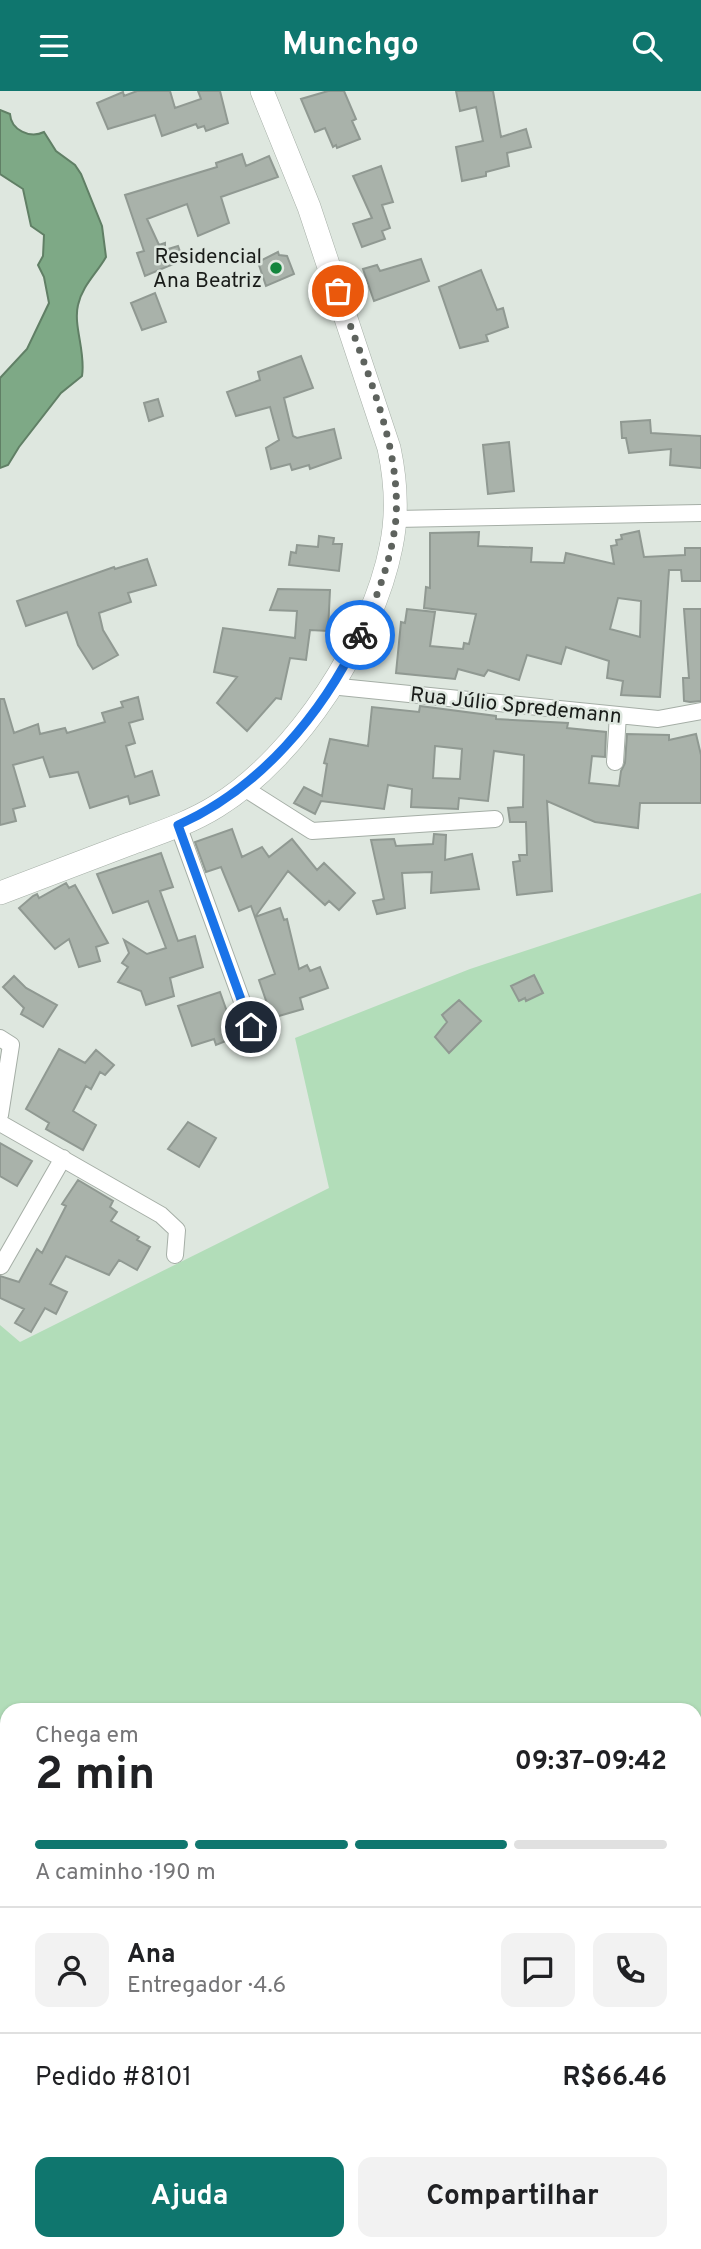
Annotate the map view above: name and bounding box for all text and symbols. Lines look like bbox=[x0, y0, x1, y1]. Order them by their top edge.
text: Munchgo bbox=[282, 26, 419, 66]
icon: menu bbox=[35, 27, 73, 65]
icon: search bbox=[628, 27, 666, 65]
place label: Residencial Ana Beatriz bbox=[153, 244, 262, 295]
marker: Residencial Ana Beatriz bbox=[268, 260, 284, 276]
pin bbox=[308, 261, 368, 321]
icon: bag bbox=[319, 272, 357, 310]
courier bbox=[325, 600, 395, 670]
icon: bike bbox=[341, 616, 379, 654]
street label: Rua Júlio Spredemann bbox=[409, 682, 623, 731]
pin bbox=[221, 997, 281, 1057]
icon: home bbox=[232, 1008, 270, 1046]
text: Chega em bbox=[35, 1722, 139, 1751]
text: 09:37–09:42 bbox=[515, 1746, 667, 1779]
text: 2 min bbox=[35, 1747, 155, 1806]
text: A caminho · 190 m bbox=[35, 1859, 216, 1888]
button: person bbox=[35, 1933, 109, 2007]
button: chat bbox=[501, 1933, 575, 2007]
button: phone bbox=[593, 1933, 667, 2007]
text: Ana bbox=[127, 1939, 176, 1972]
text: Entregador · 4.6 bbox=[127, 1972, 286, 2001]
text: Pedido #8101 bbox=[35, 2062, 192, 2095]
text: R$66.46 bbox=[562, 2062, 667, 2095]
button: Ajuda bbox=[35, 2157, 344, 2237]
button: Compartilhar bbox=[358, 2157, 667, 2237]

